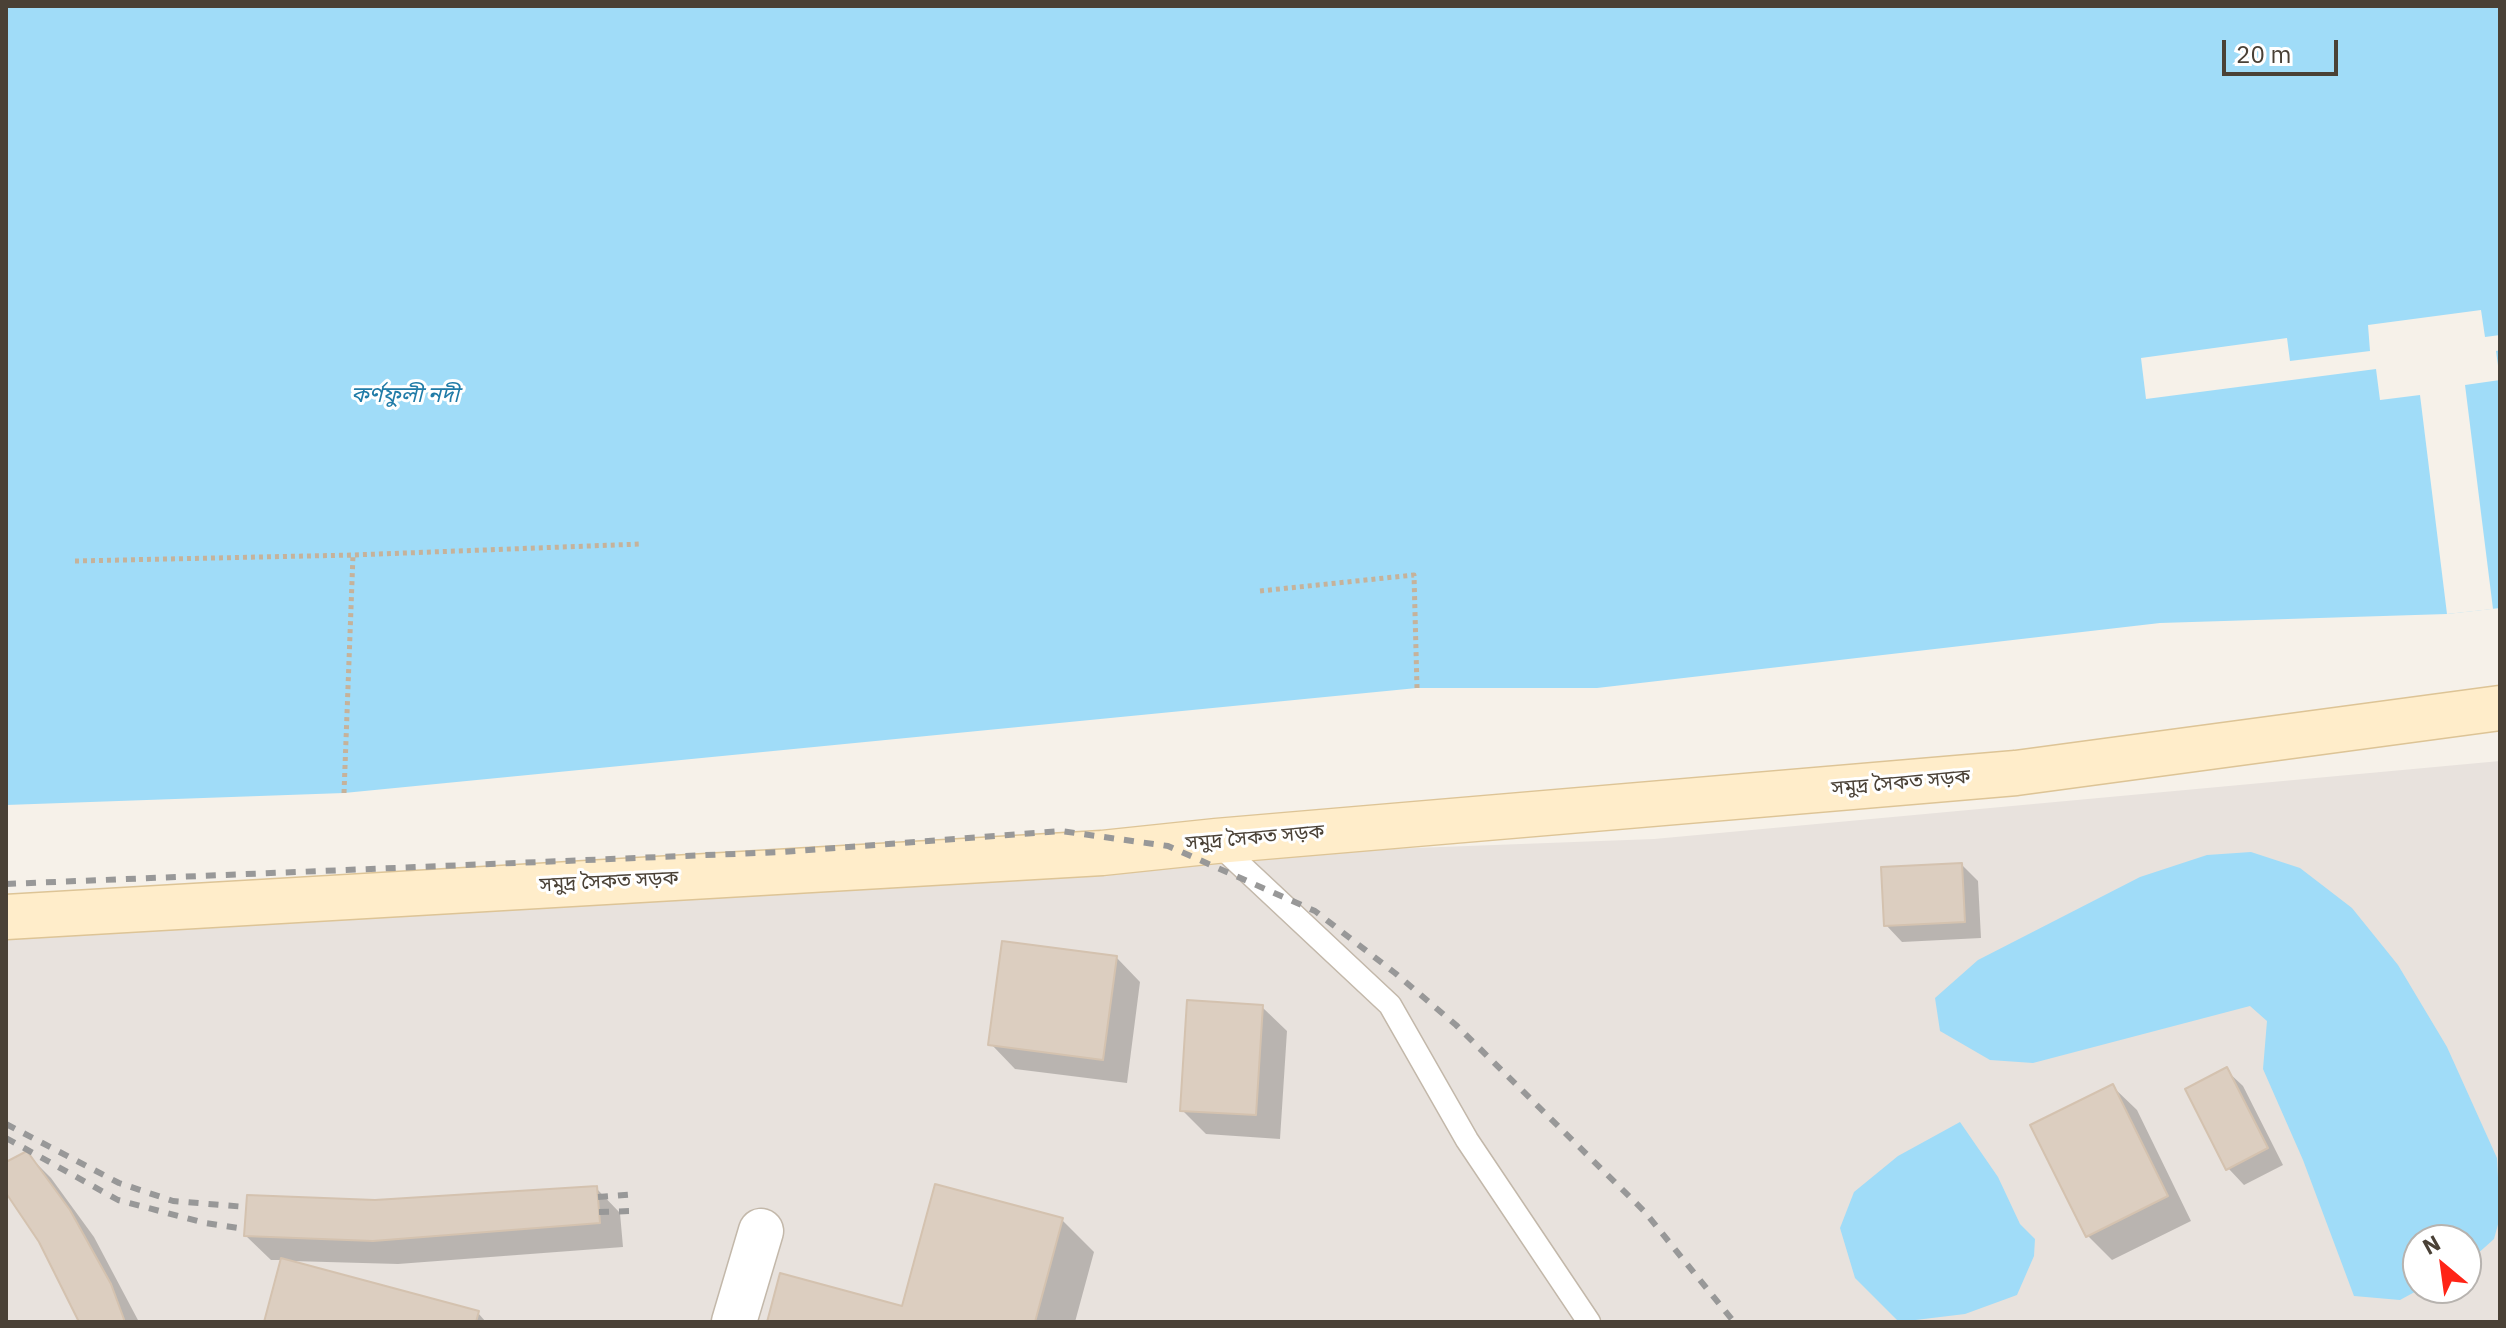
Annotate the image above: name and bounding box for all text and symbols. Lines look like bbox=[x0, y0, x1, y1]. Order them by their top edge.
scale bar bbox=[2226, 24, 2342, 74]
text: 20 m bbox=[2236, 38, 2291, 70]
water label: কর্ণফুলী নদী bbox=[351, 383, 459, 409]
street label: সমুদ্র সৈকত সড়ক bbox=[1831, 765, 1971, 801]
street label: সমুদ্র সৈকত সড়ক bbox=[1185, 820, 1325, 856]
street label: সমুদ্র সৈকত সড়ক bbox=[539, 866, 679, 898]
north arrow bbox=[2402, 1224, 2482, 1304]
text: N bbox=[2417, 1228, 2445, 1261]

